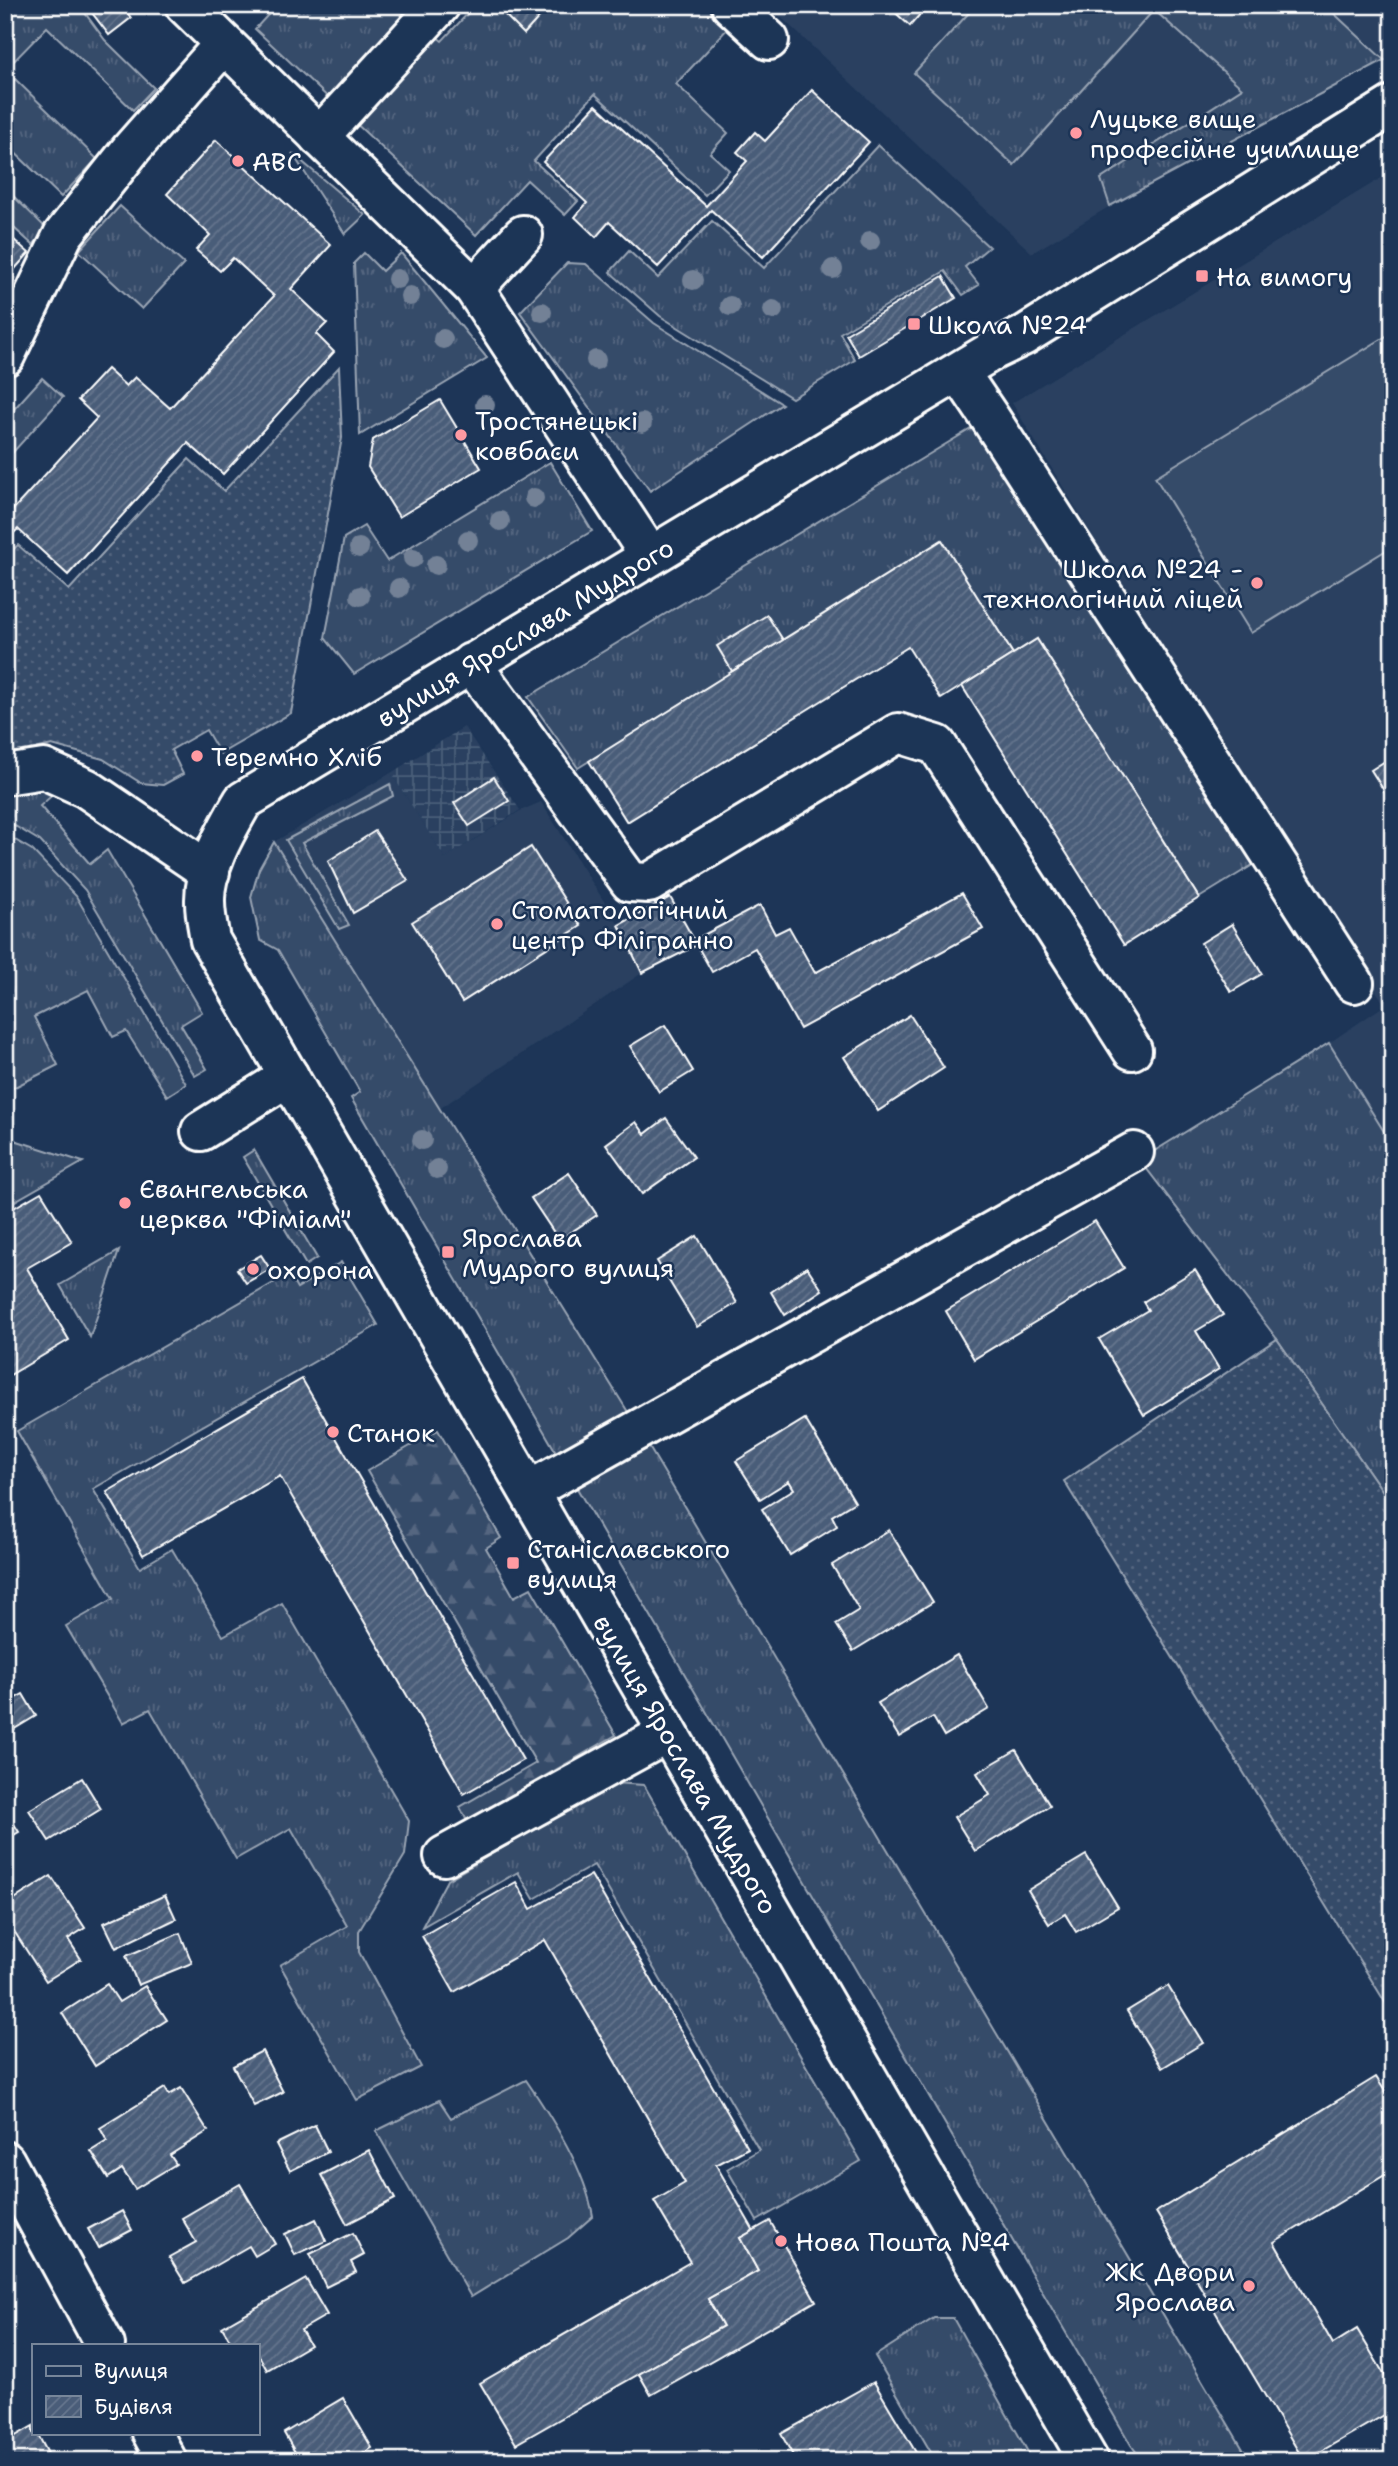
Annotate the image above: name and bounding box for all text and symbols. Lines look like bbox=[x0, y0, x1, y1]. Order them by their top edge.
place label: Луцьке вище професійне училище bbox=[1090, 101, 1360, 166]
marker: Луцьке вище професійне училище bbox=[1068, 125, 1084, 141]
place label: АВС bbox=[252, 144, 302, 179]
marker: АВС bbox=[230, 153, 246, 169]
place label: На вимогу bbox=[1216, 259, 1353, 294]
marker: На вимогу bbox=[1194, 268, 1210, 284]
place label: Школа №24 bbox=[928, 307, 1087, 342]
marker: Школа №24 bbox=[906, 316, 922, 332]
place label: Тростянецькі ковбаси bbox=[475, 403, 638, 468]
marker: Тростянецькі ковбаси bbox=[453, 427, 469, 443]
street label: вулиця Ярослава Мудрого bbox=[370, 529, 680, 735]
place label: Школа №24 - технологічний ліцей bbox=[983, 551, 1243, 616]
marker: Школа №24 - технологічний ліцей bbox=[1249, 575, 1265, 591]
place label: Теремно Хліб bbox=[211, 739, 382, 774]
marker: Теремно Хліб bbox=[189, 748, 205, 764]
place label: Стоматологічний центр Філігранно bbox=[511, 892, 734, 957]
marker: Стоматологічний центр Філігранно bbox=[489, 916, 505, 932]
place label: Євангельська церква "Фіміам" bbox=[139, 1171, 352, 1236]
marker: Євангельська церква "Фіміам" bbox=[117, 1195, 133, 1211]
place label: Ярослава Мудрого вулиця bbox=[462, 1220, 674, 1285]
marker: Ярослава Мудрого вулиця bbox=[440, 1244, 456, 1260]
place label: охорона bbox=[267, 1252, 373, 1287]
marker: охорона bbox=[245, 1261, 261, 1277]
place label: Станок bbox=[347, 1415, 435, 1450]
marker: Станок bbox=[325, 1424, 341, 1440]
place label: Станіславського вулиця bbox=[527, 1531, 730, 1596]
marker: Станіславського вулиця bbox=[505, 1555, 521, 1571]
street label: вулиця Ярослава Мудрого bbox=[586, 1608, 786, 1920]
place label: Нова Пошта №4 bbox=[795, 2224, 1010, 2259]
marker: Нова Пошта №4 bbox=[773, 2233, 789, 2249]
place label: ЖК Двори Ярослава bbox=[1105, 2254, 1235, 2319]
marker: ЖК Двори Ярослава bbox=[1241, 2278, 1257, 2294]
legend bbox=[32, 2344, 259, 2434]
text: Вулиця bbox=[94, 2357, 168, 2385]
text: Будівля bbox=[94, 2393, 173, 2421]

